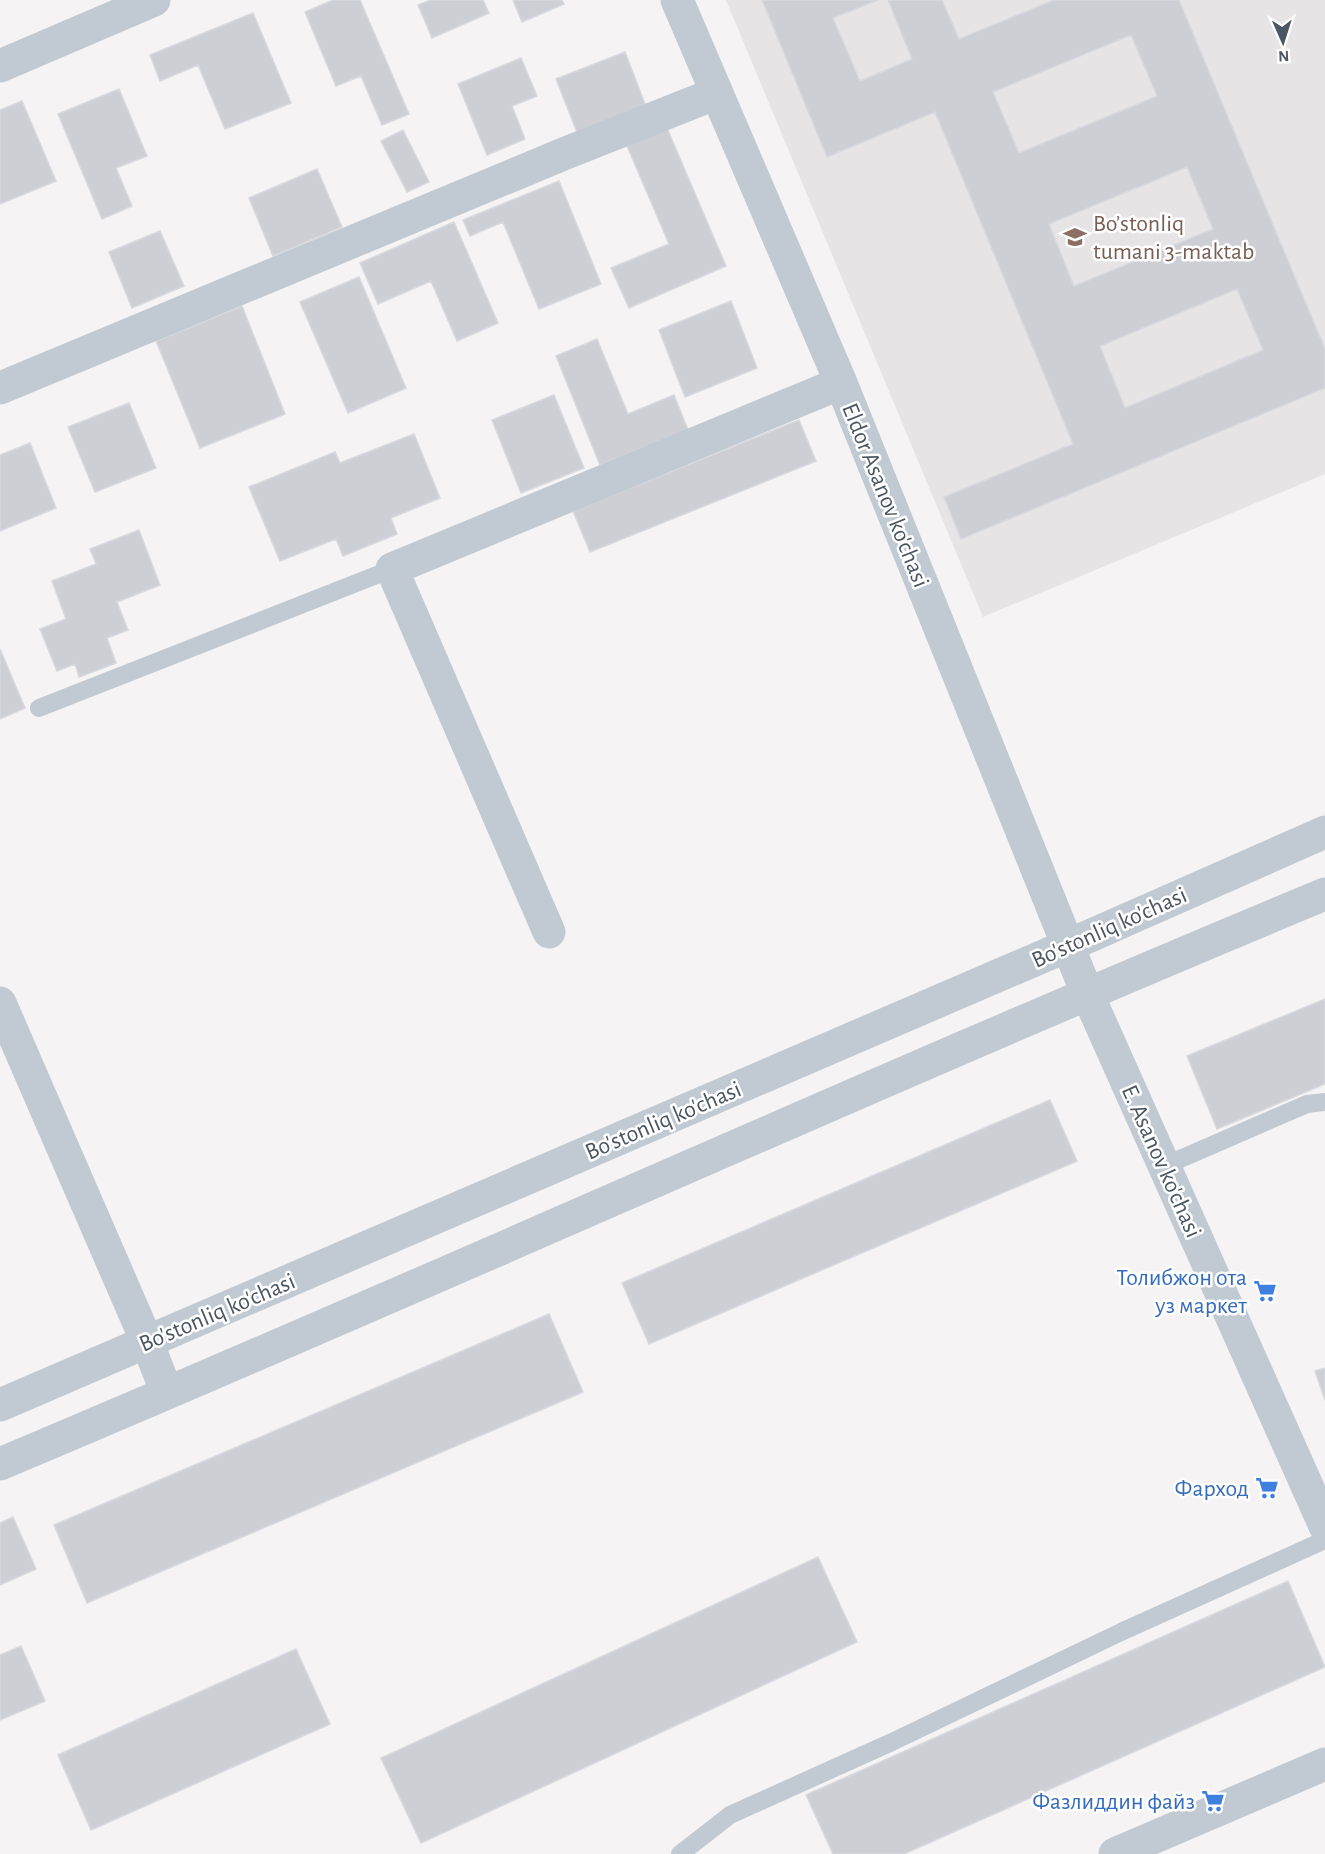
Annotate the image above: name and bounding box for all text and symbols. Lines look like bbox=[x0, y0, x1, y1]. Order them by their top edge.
north arrow bbox=[1253, 12, 1313, 72]
text: N bbox=[1278, 48, 1290, 64]
place label: Bo’stonliq tumani 3-maktab bbox=[1093, 212, 1254, 264]
school or university icon: Bo’stonliq tumani 3-maktab bbox=[1062, 224, 1088, 250]
street label: Eldor Asanov ko'chasi bbox=[837, 400, 933, 591]
street label: Bo'stonliq ko'chasi bbox=[1028, 883, 1190, 973]
street label: Bo'stonliq ko'chasi bbox=[582, 1077, 745, 1165]
street label: E. Asanov ko'chasi bbox=[1117, 1082, 1205, 1241]
place label: Толибжон ота уз маркет bbox=[1117, 1266, 1247, 1318]
street label: Bo'stonliq ko'chasi bbox=[136, 1269, 299, 1357]
supermarket icon: Толибжон ота уз маркет bbox=[1252, 1278, 1278, 1304]
supermarket icon: Фарход bbox=[1254, 1475, 1280, 1501]
place label: Фарход bbox=[1175, 1477, 1249, 1501]
supermarket icon: Фазлиддин файз bbox=[1200, 1788, 1226, 1814]
place label: Фазлиддин файз bbox=[1032, 1790, 1195, 1814]

